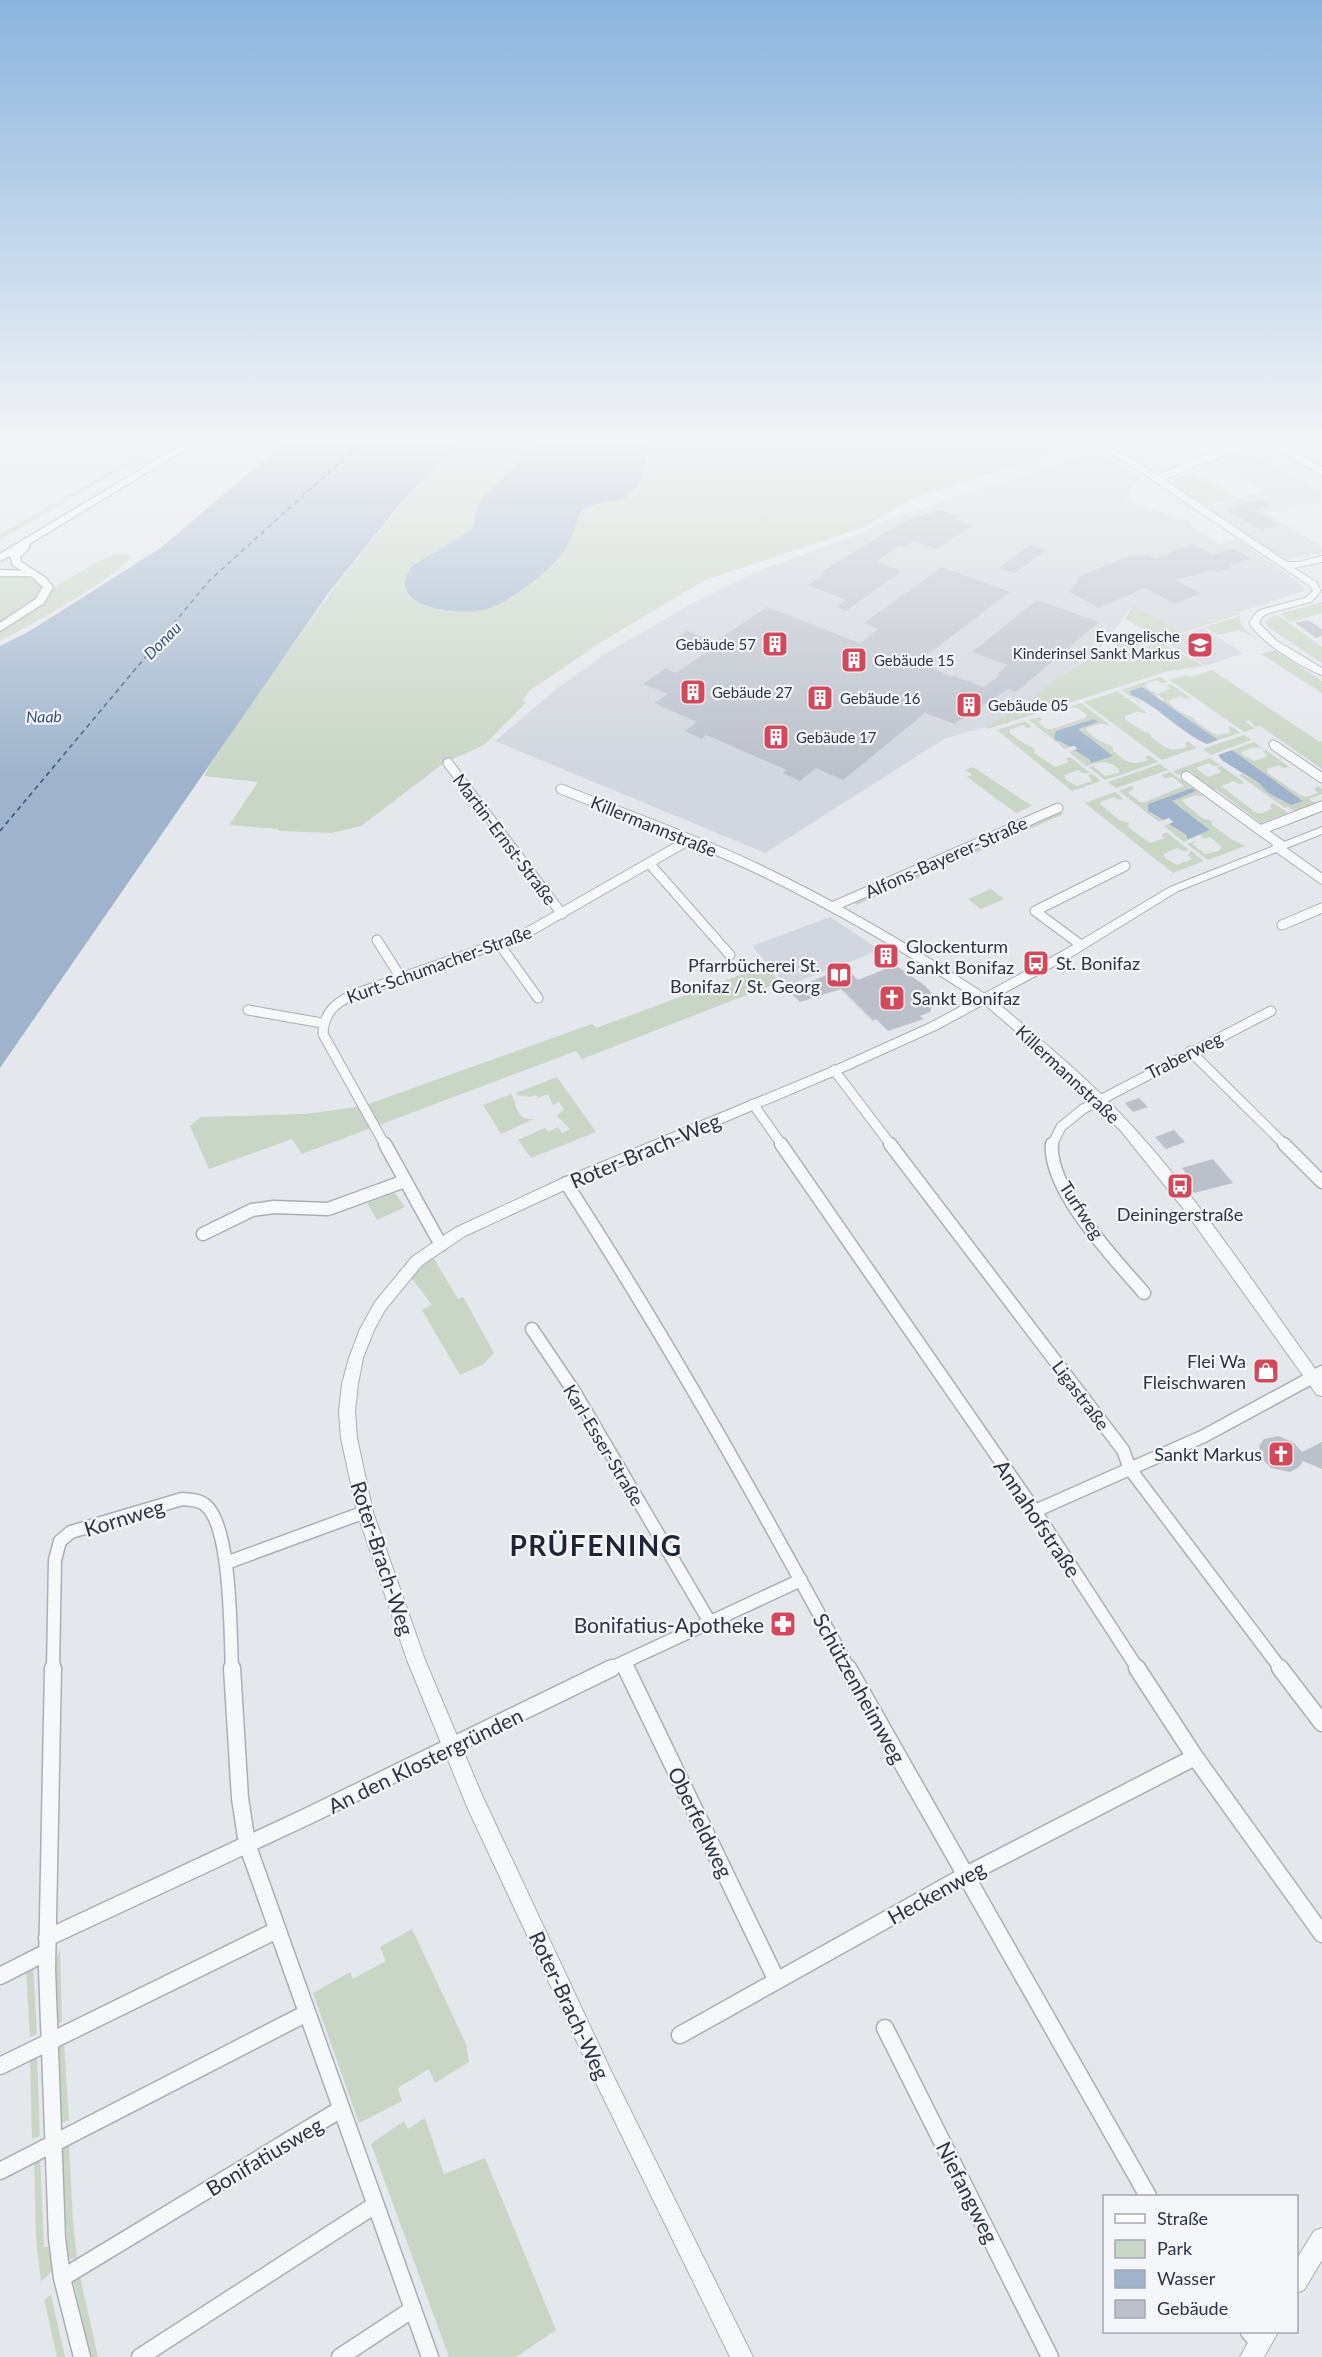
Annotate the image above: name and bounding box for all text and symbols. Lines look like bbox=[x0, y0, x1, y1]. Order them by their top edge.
water label: Donau bbox=[139, 617, 185, 663]
place label: Evangelische Kinderinsel Sankt Markus bbox=[1013, 627, 1180, 662]
building icon: Gebäude 57 bbox=[760, 629, 790, 659]
school or university icon: Evangelische Kinderinsel Sankt Markus bbox=[1185, 630, 1215, 660]
place label: Gebäude 57 bbox=[675, 635, 756, 653]
building icon: Gebäude 15 bbox=[839, 645, 869, 675]
place label: Gebäude 15 bbox=[874, 651, 955, 669]
building icon: Gebäude 27 bbox=[678, 677, 708, 707]
place label: Gebäude 27 bbox=[712, 683, 793, 701]
building icon: Gebäude 16 bbox=[805, 683, 835, 713]
place label: Gebäude 16 bbox=[840, 689, 921, 707]
building icon: Gebäude 05 bbox=[954, 690, 984, 720]
place label: Gebäude 05 bbox=[988, 696, 1069, 714]
water label: Naab bbox=[26, 706, 62, 726]
building icon: Gebäude 17 bbox=[761, 722, 791, 752]
place label: Gebäude 17 bbox=[796, 728, 877, 746]
street label: Martin-Ernst-Straße bbox=[449, 769, 561, 909]
street label: Killermannstraße bbox=[588, 791, 720, 861]
street label: Alfons-Bayerer-Straße bbox=[861, 811, 1031, 903]
street label: Kurt-Schumacher-Straße bbox=[343, 920, 535, 1008]
place label: Glockenturm Sankt Bonifaz bbox=[906, 935, 1014, 978]
building icon: Glockenturm Sankt Bonifaz bbox=[871, 941, 901, 971]
bus stop icon: St. Bonifaz bbox=[1021, 948, 1051, 978]
place label: St. Bonifaz bbox=[1056, 952, 1140, 974]
place label: Pfarrbücherei St. Bonifaz / St. Georg bbox=[670, 954, 820, 997]
library icon: Pfarrbücherei St. Bonifaz / St. Georg bbox=[824, 960, 854, 990]
church icon: Sankt Bonifaz bbox=[877, 983, 907, 1013]
place label: Sankt Bonifaz bbox=[912, 987, 1020, 1009]
street label: Killermannstraße bbox=[1011, 1020, 1125, 1128]
street label: Traberweg bbox=[1142, 1026, 1226, 1084]
street label: Roter-Brach-Weg bbox=[566, 1107, 724, 1193]
bus stop icon: Deiningerstraße bbox=[1165, 1171, 1195, 1201]
street label: Turfweg bbox=[1055, 1177, 1109, 1243]
place label: Deiningerstraße bbox=[1117, 1203, 1243, 1225]
place label: Flei Wa Fleischwaren bbox=[1143, 1350, 1246, 1393]
street label: Ligastraße bbox=[1048, 1356, 1114, 1434]
shop icon: Flei Wa Fleischwaren bbox=[1251, 1356, 1281, 1386]
street label: Karl-Esser-Straße bbox=[559, 1380, 649, 1510]
church icon: Sankt Markus bbox=[1266, 1439, 1296, 1469]
place label: Sankt Markus bbox=[1154, 1443, 1262, 1465]
street label: Annahofstraße bbox=[989, 1454, 1087, 1582]
street label: Roter-Brach-Weg bbox=[346, 1478, 420, 1638]
street label: Kornweg bbox=[81, 1493, 167, 1541]
district label: PRÜFENING bbox=[509, 1528, 683, 1562]
pharmacy icon: Bonifatius-Apotheke bbox=[768, 1609, 798, 1639]
street label: Schützenheimweg bbox=[808, 1609, 912, 1768]
place label: Bonifatius-Apotheke bbox=[574, 1612, 764, 1637]
street label: An den Klostergründen bbox=[324, 1702, 526, 1818]
street label: Oberfeldweg bbox=[663, 1762, 739, 1882]
street label: Heckenweg bbox=[883, 1855, 989, 1929]
street label: Roter-Brach-Weg bbox=[525, 1927, 615, 2083]
street label: Bonifatiusweg bbox=[201, 2111, 327, 2201]
street label: Niefangweg bbox=[932, 2137, 1004, 2247]
legend bbox=[1103, 2195, 1298, 2333]
text: Straße bbox=[1157, 2207, 1208, 2229]
text: Park bbox=[1157, 2237, 1193, 2259]
text: Wasser bbox=[1157, 2267, 1216, 2289]
text: Gebäude bbox=[1157, 2297, 1228, 2319]

